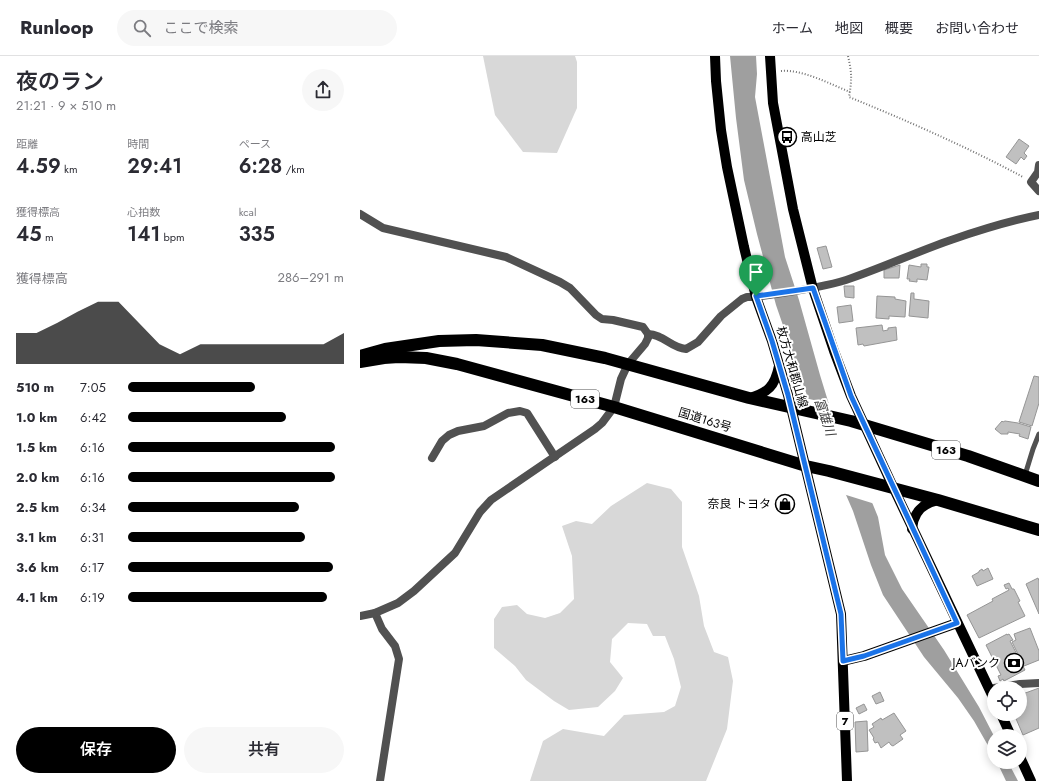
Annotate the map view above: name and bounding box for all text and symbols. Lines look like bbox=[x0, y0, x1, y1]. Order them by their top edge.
search box bbox=[117, 10, 397, 46]
text: Runloop bbox=[20, 14, 93, 41]
icon: search bbox=[131, 17, 153, 39]
text: ここで検索 bbox=[163, 17, 238, 39]
text: ホーム bbox=[771, 18, 813, 38]
text: 地図 bbox=[835, 18, 863, 38]
text: 概要 bbox=[885, 18, 913, 38]
text: お問い合わせ bbox=[935, 18, 1019, 38]
text: 夜のラン bbox=[16, 65, 104, 97]
button: share bbox=[302, 69, 344, 111]
text: 21:21 · 9 × 510 m bbox=[16, 96, 116, 115]
bus stop icon: 高山芝 bbox=[776, 126, 798, 148]
place label: 高山芝 bbox=[801, 128, 837, 146]
text: 距離 bbox=[16, 136, 38, 152]
text: 時間 bbox=[127, 136, 149, 152]
text: ペース bbox=[239, 136, 271, 152]
text: 4.59 bbox=[16, 152, 61, 181]
text: 29:41 bbox=[127, 152, 182, 181]
text: 6:28 bbox=[239, 152, 282, 181]
text: km bbox=[61, 161, 77, 177]
text: /km bbox=[282, 161, 305, 177]
text: 獲得標高 bbox=[16, 204, 60, 220]
text: 心拍数 bbox=[127, 204, 160, 220]
text: kcal bbox=[239, 204, 256, 220]
text: 45 bbox=[16, 220, 42, 249]
text: 141 bbox=[127, 220, 160, 249]
text: 335 bbox=[239, 220, 275, 249]
text: m bbox=[42, 229, 54, 245]
text: bpm bbox=[160, 229, 185, 245]
pin bbox=[739, 255, 773, 296]
icon: arrive bbox=[745, 261, 767, 283]
text: 286–291 m bbox=[278, 268, 344, 287]
text: 獲得標高 bbox=[16, 269, 68, 288]
street label: 枚方大和郡山線 bbox=[772, 324, 812, 410]
text: 510 m bbox=[16, 378, 54, 397]
text: 7:05 bbox=[80, 378, 106, 397]
road number: 163 bbox=[571, 390, 599, 408]
water label: 富雄川 bbox=[810, 395, 841, 440]
street label: 国道163号 bbox=[676, 403, 734, 437]
text: 1.0 km bbox=[16, 408, 57, 427]
text: 6:42 bbox=[80, 408, 106, 427]
text: 1.5 km bbox=[16, 438, 57, 457]
text: 6:16 bbox=[80, 438, 105, 457]
road number: 163 bbox=[932, 441, 960, 459]
text: 2.0 km bbox=[16, 468, 59, 487]
text: 6:16 bbox=[80, 468, 105, 487]
shop icon: 奈良 トヨタ bbox=[774, 493, 796, 515]
place label: 奈良 トヨタ bbox=[707, 495, 771, 513]
text: 2.5 km bbox=[16, 498, 59, 517]
text: 6:34 bbox=[80, 498, 106, 517]
text: 3.1 km bbox=[16, 528, 57, 547]
text: 6:31 bbox=[80, 528, 104, 547]
text: 3.6 km bbox=[16, 558, 59, 577]
text: 6:17 bbox=[80, 558, 104, 577]
text: 4.1 km bbox=[16, 588, 58, 607]
text: 6:19 bbox=[80, 588, 105, 607]
bank icon: JAバンク bbox=[1003, 652, 1025, 674]
place label: JAバンク bbox=[951, 654, 1000, 672]
map controls bbox=[987, 681, 1027, 769]
button: locate bbox=[987, 681, 1027, 721]
road number: 7 bbox=[837, 712, 853, 730]
button: 保存 bbox=[16, 727, 176, 773]
button: 共有 bbox=[184, 727, 344, 773]
button: layers bbox=[987, 729, 1027, 769]

